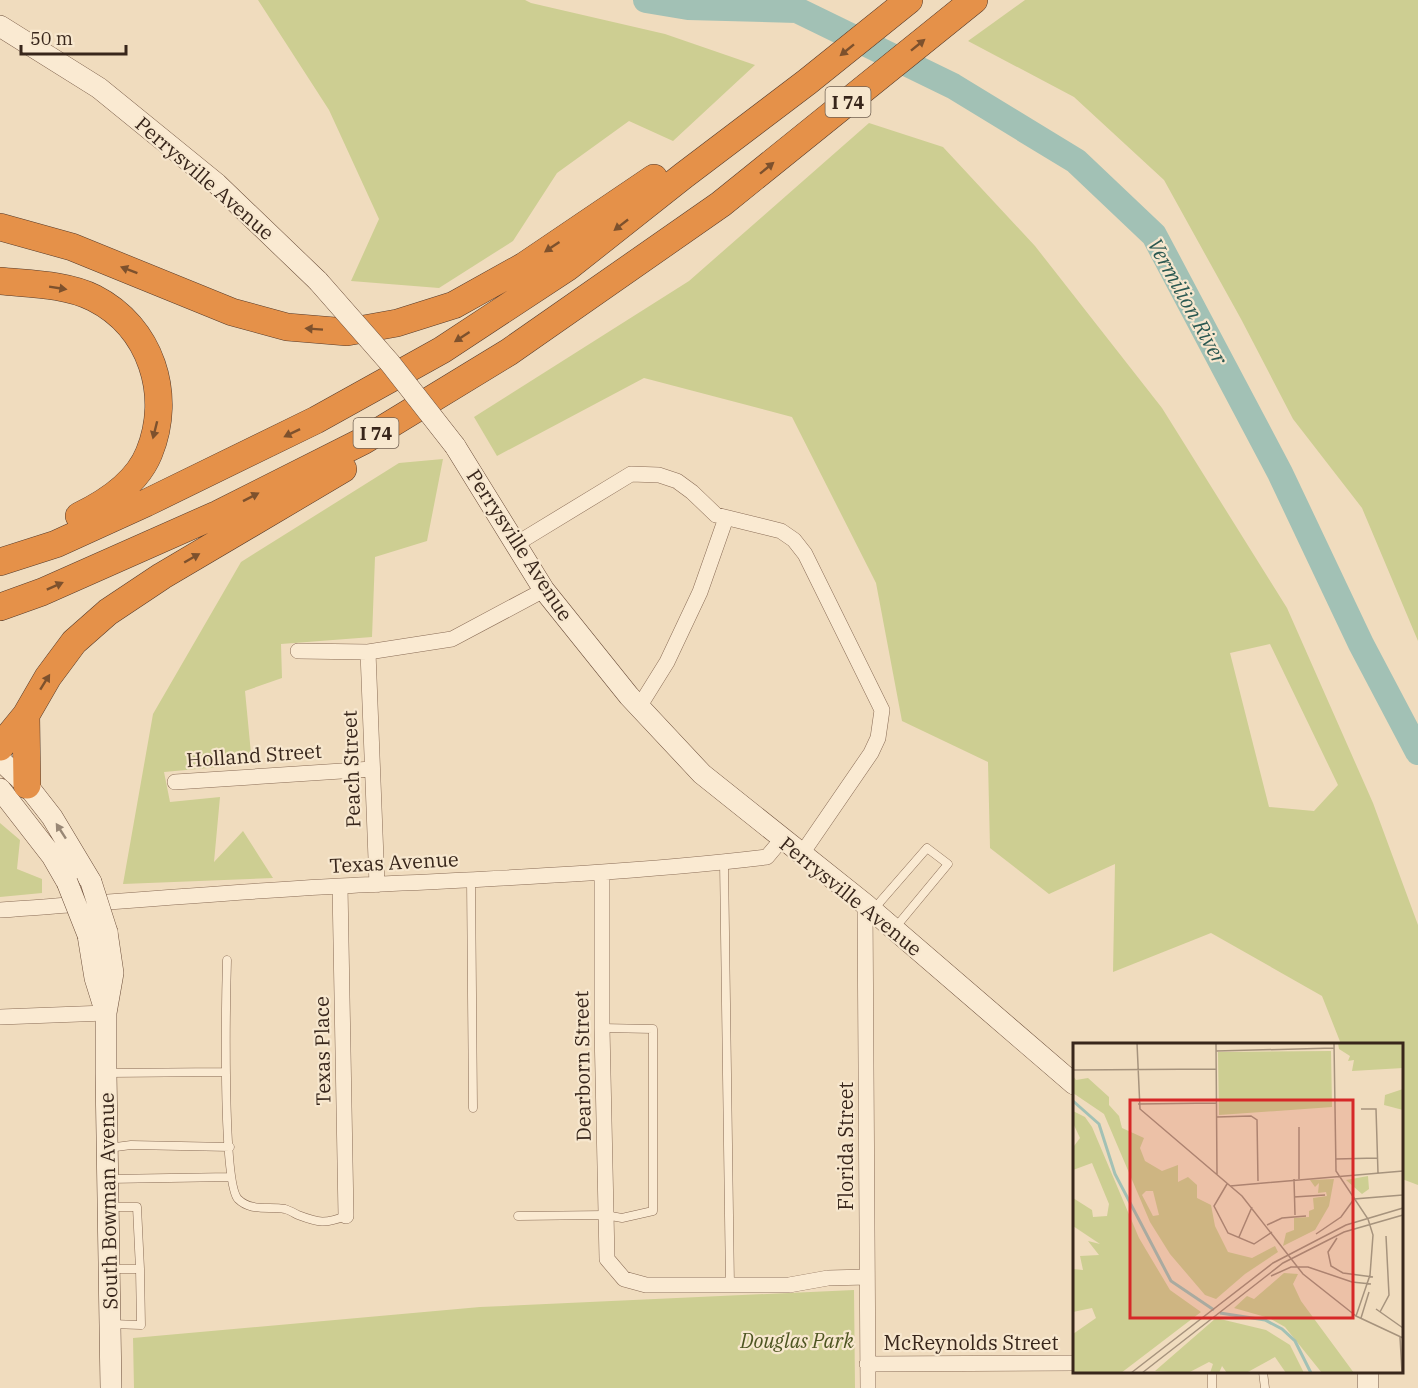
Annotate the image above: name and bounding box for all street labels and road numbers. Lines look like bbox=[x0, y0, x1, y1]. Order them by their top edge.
road number: I 74 bbox=[826, 87, 870, 117]
street label: Perrysville Avenue bbox=[130, 110, 280, 246]
road number: I 74 bbox=[354, 418, 398, 448]
street label: Perrysville Avenue bbox=[461, 464, 579, 626]
street label: Peach Street bbox=[335, 710, 367, 828]
street label: Holland Street bbox=[185, 737, 323, 773]
street label: Perrysville Avenue bbox=[774, 830, 928, 962]
street label: Texas Avenue bbox=[329, 845, 459, 879]
street label: Dearborn Street bbox=[567, 990, 597, 1142]
street label: Texas Place bbox=[308, 996, 336, 1106]
street label: Florida Street bbox=[832, 1082, 859, 1210]
street label: South Bowman Avenue bbox=[93, 1092, 123, 1310]
street label: McReynolds Street bbox=[884, 1329, 1059, 1356]

